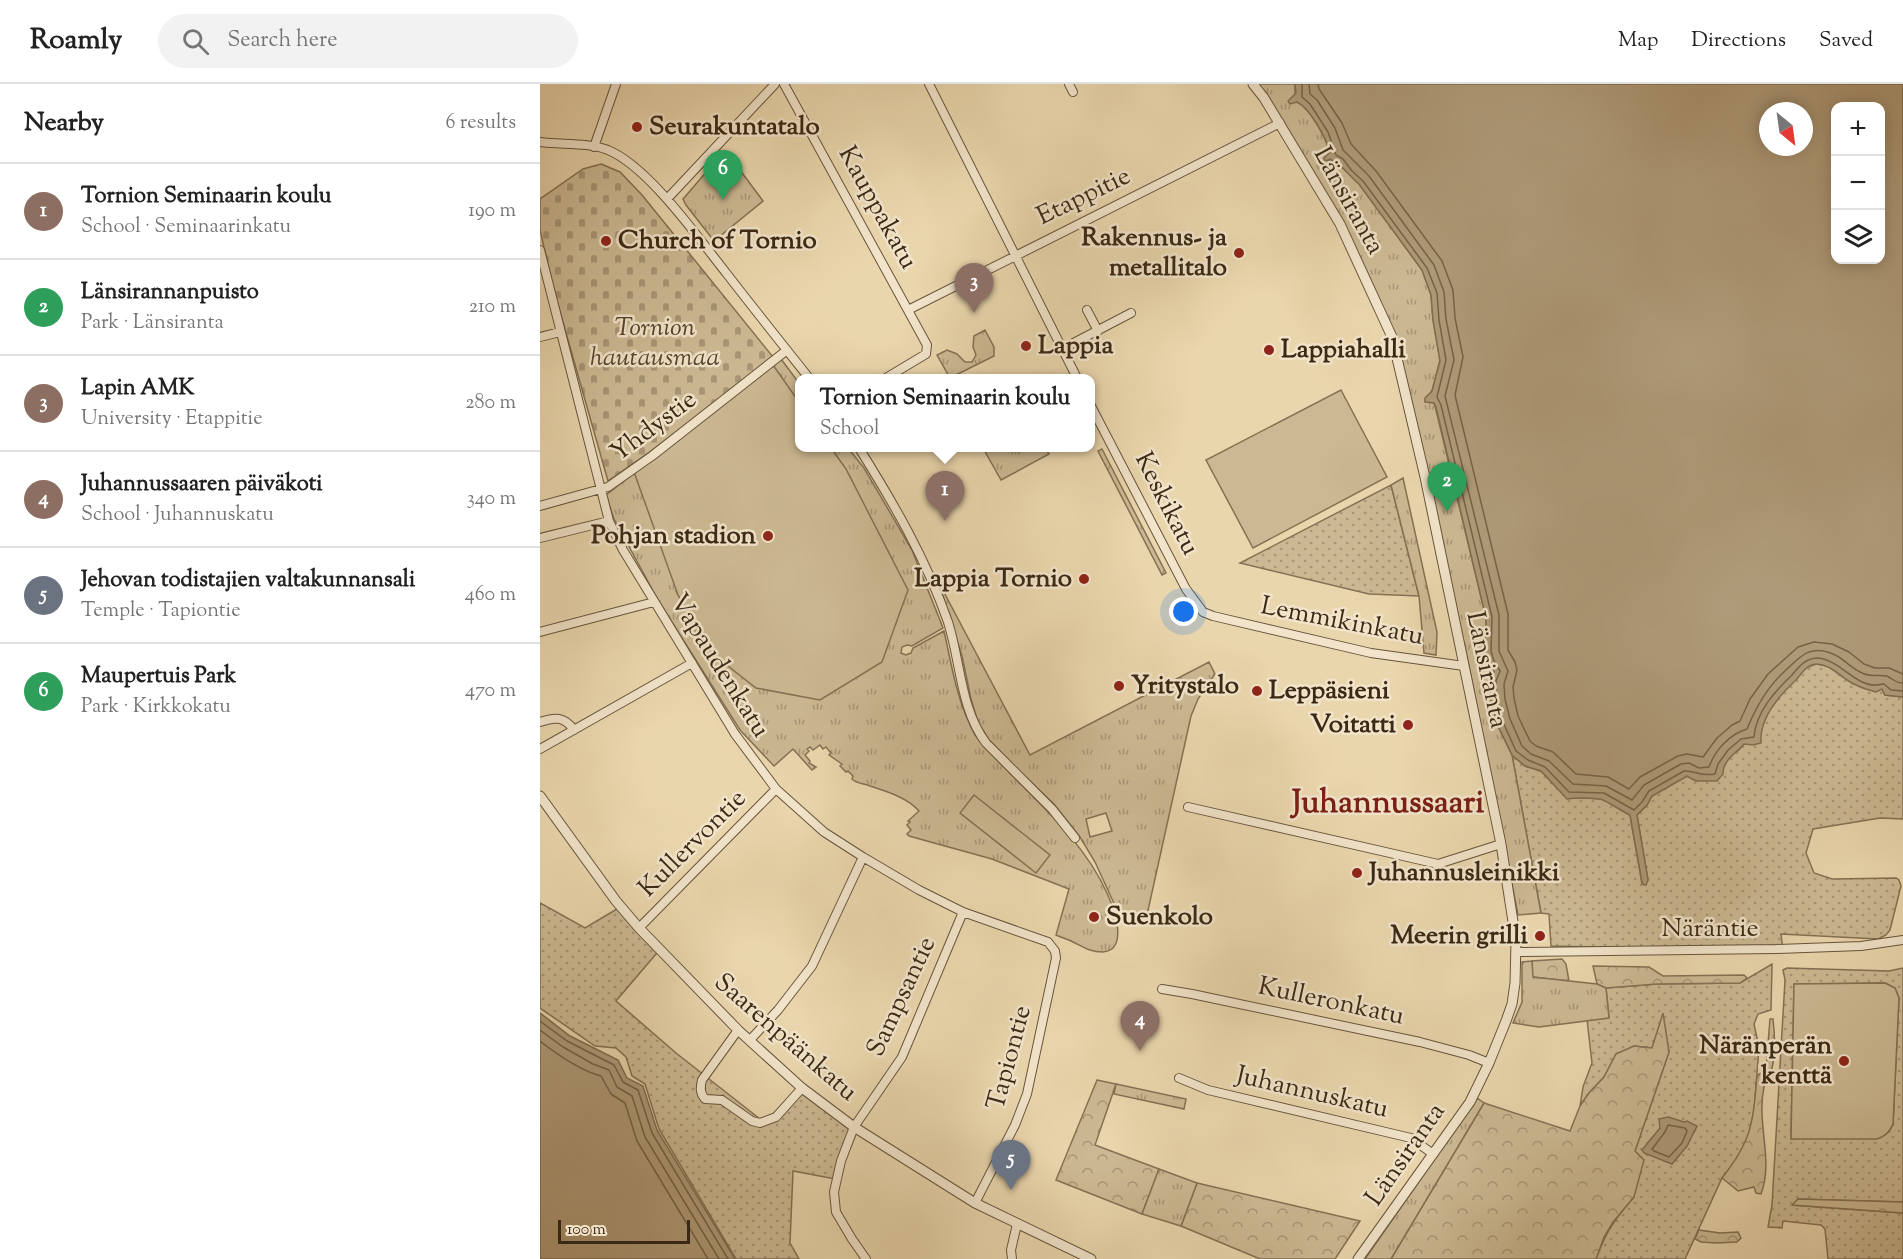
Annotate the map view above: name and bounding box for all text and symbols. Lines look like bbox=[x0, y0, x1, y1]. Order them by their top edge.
search box bbox=[158, 14, 578, 68]
text: Roamly bbox=[30, 21, 122, 61]
icon: search bbox=[179, 25, 212, 58]
text: Search here bbox=[227, 25, 338, 57]
text: Map bbox=[1618, 26, 1658, 56]
text: Directions bbox=[1691, 26, 1786, 56]
text: Saved bbox=[1819, 26, 1873, 56]
north arrow bbox=[1759, 102, 1813, 156]
map controls bbox=[1831, 102, 1885, 264]
button: + bbox=[1831, 102, 1885, 156]
text: Nearby bbox=[24, 105, 104, 142]
text: 6 results bbox=[446, 109, 516, 138]
place label: Seurakuntatalo bbox=[649, 109, 820, 146]
marker: Seurakuntatalo bbox=[630, 120, 644, 134]
street label: Kauppakatu bbox=[828, 140, 926, 276]
street label: Länsiranta bbox=[1303, 140, 1393, 262]
pin: 6 bbox=[704, 150, 742, 200]
button: − bbox=[1831, 156, 1885, 210]
street label: Etappitie bbox=[1031, 158, 1137, 236]
text: Tornion Seminaarin koulu bbox=[81, 181, 332, 213]
text: 1 bbox=[40, 197, 47, 226]
text: 190 m bbox=[468, 197, 516, 226]
button: layers bbox=[1831, 210, 1885, 264]
text: School · Seminaarinkatu bbox=[81, 213, 291, 242]
place label: Rakennus- ja metallitalo bbox=[1081, 220, 1227, 287]
place label: Church of Tornio bbox=[618, 223, 817, 260]
marker: Church of Tornio bbox=[599, 234, 613, 248]
marker: Rakennus- ja metallitalo bbox=[1232, 246, 1246, 260]
pin: 3 bbox=[954, 264, 994, 313]
text: Länsirannanpuisto bbox=[81, 277, 259, 309]
text: 2 bbox=[39, 293, 48, 322]
text: 210 m bbox=[469, 293, 516, 322]
text: Park · Länsiranta bbox=[81, 309, 224, 338]
park label: Tornion hautausmaa bbox=[590, 310, 720, 377]
place label: Lappia bbox=[1038, 328, 1113, 365]
place label: Lappiahalli bbox=[1281, 332, 1406, 369]
marker: Lappia bbox=[1019, 339, 1033, 353]
marker: Lappiahalli bbox=[1262, 343, 1276, 357]
text: Lapin AMK bbox=[81, 373, 194, 405]
popup bbox=[795, 374, 1095, 452]
street label: Yhdystie bbox=[603, 382, 705, 472]
text: Tornion Seminaarin koulu bbox=[820, 383, 1070, 415]
text: 3 bbox=[39, 389, 48, 418]
text: 280 m bbox=[465, 389, 516, 418]
text: University · Etappitie bbox=[81, 405, 262, 434]
text: School bbox=[820, 415, 880, 444]
street label: Keskikatu bbox=[1124, 446, 1208, 562]
pin: 2 bbox=[1428, 462, 1466, 512]
text: Juhannussaaren päiväkoti bbox=[81, 469, 322, 501]
pin: 1 bbox=[926, 472, 964, 521]
text: 4 bbox=[38, 485, 49, 514]
text: 340 m bbox=[467, 485, 516, 514]
text: School · Juhannuskatu bbox=[81, 501, 274, 530]
place label: Pohjan stadion bbox=[591, 518, 757, 555]
marker: Pohjan stadion bbox=[761, 529, 775, 543]
place label: Lappia Tornio bbox=[914, 561, 1072, 598]
text: Jehovan todistajien valtakunnansali bbox=[81, 565, 415, 597]
marker: Lappia Tornio bbox=[1077, 572, 1091, 586]
text: 5 bbox=[40, 581, 47, 610]
text: 460 m bbox=[465, 581, 516, 610]
street label: Vapaudenkatu bbox=[660, 587, 778, 745]
street label: Lemmikinkatu bbox=[1258, 588, 1426, 656]
text: Temple · Tapiontie bbox=[81, 597, 241, 626]
your location bbox=[1169, 597, 1198, 626]
street label: Länsiranta bbox=[1456, 608, 1516, 732]
text: Maupertuis Park bbox=[81, 661, 236, 693]
place label: Yritystalo bbox=[1131, 668, 1239, 705]
place label: Leppäsieni bbox=[1269, 673, 1390, 710]
text: 6 bbox=[39, 677, 48, 706]
text: 470 m bbox=[465, 677, 516, 706]
marker: Yritystalo bbox=[1112, 679, 1126, 693]
marker: Leppäsieni bbox=[1250, 684, 1264, 698]
text: Park · Kirkkokatu bbox=[81, 693, 231, 722]
place label: Voitatti bbox=[1310, 707, 1397, 744]
marker: Voitatti bbox=[1401, 718, 1415, 732]
district label: Juhannussaari bbox=[1290, 781, 1484, 827]
street label: Kullervontie bbox=[631, 782, 755, 906]
place label: Juhannusleinikki bbox=[1367, 855, 1560, 892]
marker: Juhannusleinikki bbox=[1350, 866, 1364, 880]
place label: Suenkolo bbox=[1106, 899, 1213, 936]
marker: Suenkolo bbox=[1087, 910, 1101, 924]
street label: Näräntie bbox=[1661, 911, 1759, 948]
place label: Meerin grilli bbox=[1391, 918, 1529, 955]
marker: Meerin grilli bbox=[1533, 929, 1547, 943]
street label: Sampsantie bbox=[858, 931, 946, 1063]
street label: Saarenpäänkatu bbox=[705, 965, 865, 1111]
street label: Kulleronkatu bbox=[1255, 968, 1407, 1036]
street label: Tapiontie bbox=[978, 1002, 1042, 1114]
pin: 4 bbox=[1120, 1002, 1160, 1051]
place label: Näränperän kenttä bbox=[1699, 1028, 1833, 1095]
marker: Näränperän kenttä bbox=[1837, 1054, 1851, 1068]
street label: Juhannuskatu bbox=[1230, 1057, 1392, 1128]
street label: Länsiranta bbox=[1357, 1096, 1455, 1214]
pin: 5 bbox=[992, 1140, 1030, 1190]
scale bar bbox=[558, 1217, 690, 1244]
text: 100 m bbox=[567, 1219, 606, 1242]

